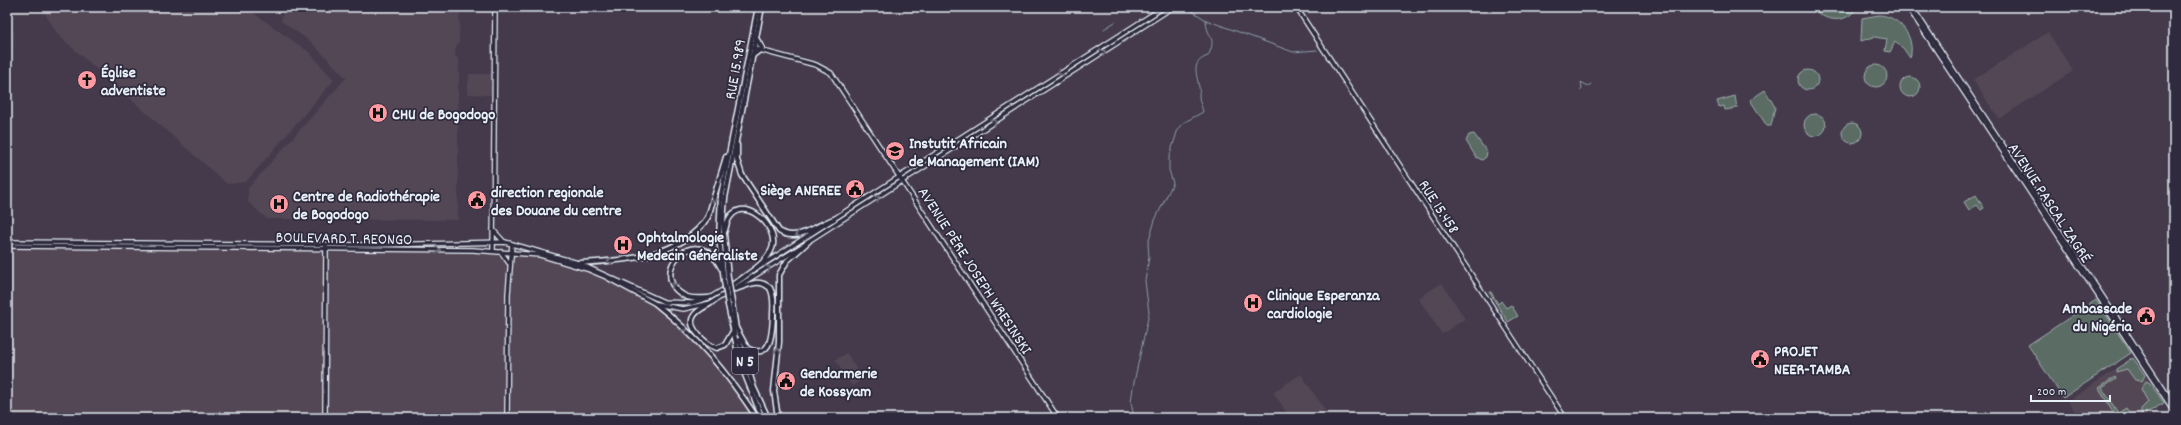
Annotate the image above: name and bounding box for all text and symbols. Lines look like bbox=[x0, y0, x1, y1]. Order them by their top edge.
street label: RUE 15.989 bbox=[720, 37, 753, 102]
one-way arrow bbox=[1099, 49, 1106, 57]
place label: Église adventiste bbox=[101, 62, 166, 103]
one-way arrow bbox=[1057, 68, 1064, 76]
church icon: Église adventiste bbox=[76, 69, 98, 91]
hospital icon: CHU de Bogodogo bbox=[367, 102, 389, 124]
place label: CHU de Bogodogo bbox=[392, 104, 495, 127]
one-way arrow bbox=[990, 120, 997, 127]
place label: Instutit Africain de Management (IAM) bbox=[909, 133, 1039, 174]
street label: AVENUE PASCAL ZAGRÉ bbox=[2001, 139, 2097, 269]
school or university icon: Instutit Africain de Management (IAM) bbox=[884, 140, 906, 162]
street label: RUE 15.458 bbox=[1412, 176, 1464, 239]
public building icon: Siège ANEREE bbox=[844, 178, 866, 200]
place label: Siège ANEREE bbox=[760, 180, 842, 203]
place label: direction regionale des Douane du centre bbox=[491, 182, 622, 223]
street label: AVENUE PÈRE JOSEPH WRESINSKI bbox=[911, 183, 1037, 360]
place label: Centre de Radiothérapie de Bogodogo bbox=[293, 186, 440, 227]
public building icon: direction regionale des Douane du centre bbox=[466, 189, 488, 211]
hospital icon: Centre de Radiothérapie de Bogodogo bbox=[268, 193, 290, 215]
one-way arrow bbox=[873, 195, 880, 203]
one-way arrow bbox=[710, 196, 719, 203]
street label: BOULEVARD T. REONGO bbox=[275, 227, 412, 252]
place label: Ophtalmologie Medecin Généraliste bbox=[637, 227, 758, 268]
one-way arrow bbox=[794, 229, 801, 238]
hospital icon: Ophtalmologie Medecin Généraliste bbox=[612, 234, 634, 256]
one-way arrow bbox=[435, 246, 441, 254]
one-way arrow bbox=[607, 256, 613, 265]
one-way arrow bbox=[764, 265, 771, 272]
one-way arrow bbox=[672, 282, 679, 289]
place label: Clinique Esperanza cardiologie bbox=[1267, 285, 1381, 326]
hospital icon: Clinique Esperanza cardiologie bbox=[1242, 292, 1264, 314]
place label: Ambassade du Nigéria bbox=[2062, 298, 2133, 339]
public building icon: Ambassade du Nigéria bbox=[2135, 305, 2157, 327]
one-way arrow bbox=[681, 325, 688, 332]
place label: PROJET NEER-TAMBA bbox=[1774, 341, 1851, 382]
road number: N 5 bbox=[732, 348, 758, 374]
one-way arrow bbox=[773, 348, 782, 355]
public building icon: PROJET NEER-TAMBA bbox=[1749, 348, 1771, 370]
place label: Gendarmerie de Kossyam bbox=[800, 363, 877, 404]
public building icon: Gendarmerie de Kossyam bbox=[775, 370, 797, 392]
scale bar bbox=[2031, 377, 2110, 403]
text: 200 m bbox=[2037, 384, 2066, 401]

